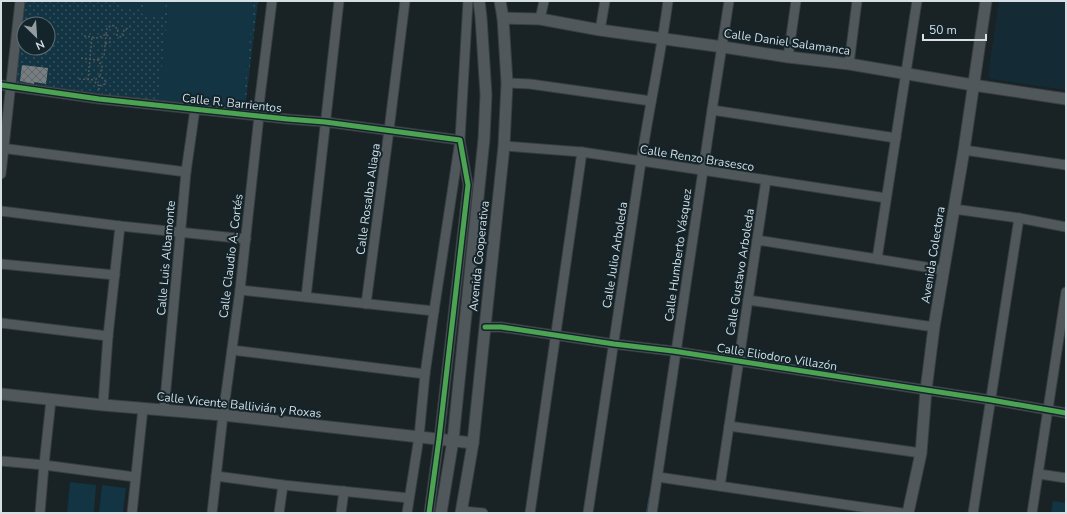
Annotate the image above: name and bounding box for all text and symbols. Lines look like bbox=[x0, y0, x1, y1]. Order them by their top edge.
north arrow bbox=[16, 16, 56, 56]
scale bar bbox=[923, 16, 986, 42]
text: 50 m bbox=[929, 22, 957, 38]
street label: Calle Daniel Salamanca bbox=[723, 25, 851, 59]
text: N bbox=[33, 36, 47, 53]
street label: Calle R. Barrientos bbox=[181, 90, 283, 116]
street label: Calle Renzo Brasesco bbox=[639, 141, 756, 175]
street label: Calle Rosalba Aliaga bbox=[352, 142, 384, 256]
street label: Calle Humberto Vásquez bbox=[661, 187, 695, 323]
street label: Calle Claudio A. Cortés bbox=[215, 193, 247, 319]
street label: Calle Luis Albamonte bbox=[153, 200, 179, 316]
street label: Avenida Cooperativa bbox=[465, 200, 493, 312]
street label: Calle Julio Arboleda bbox=[599, 201, 631, 309]
street label: Avenida Colectora bbox=[917, 205, 949, 305]
street label: Calle Gustavo Arboleda bbox=[722, 207, 758, 337]
street label: Calle Eliodoro Villazón bbox=[716, 340, 838, 374]
street label: Calle Vicente Ballivián y Roxas bbox=[156, 388, 322, 422]

